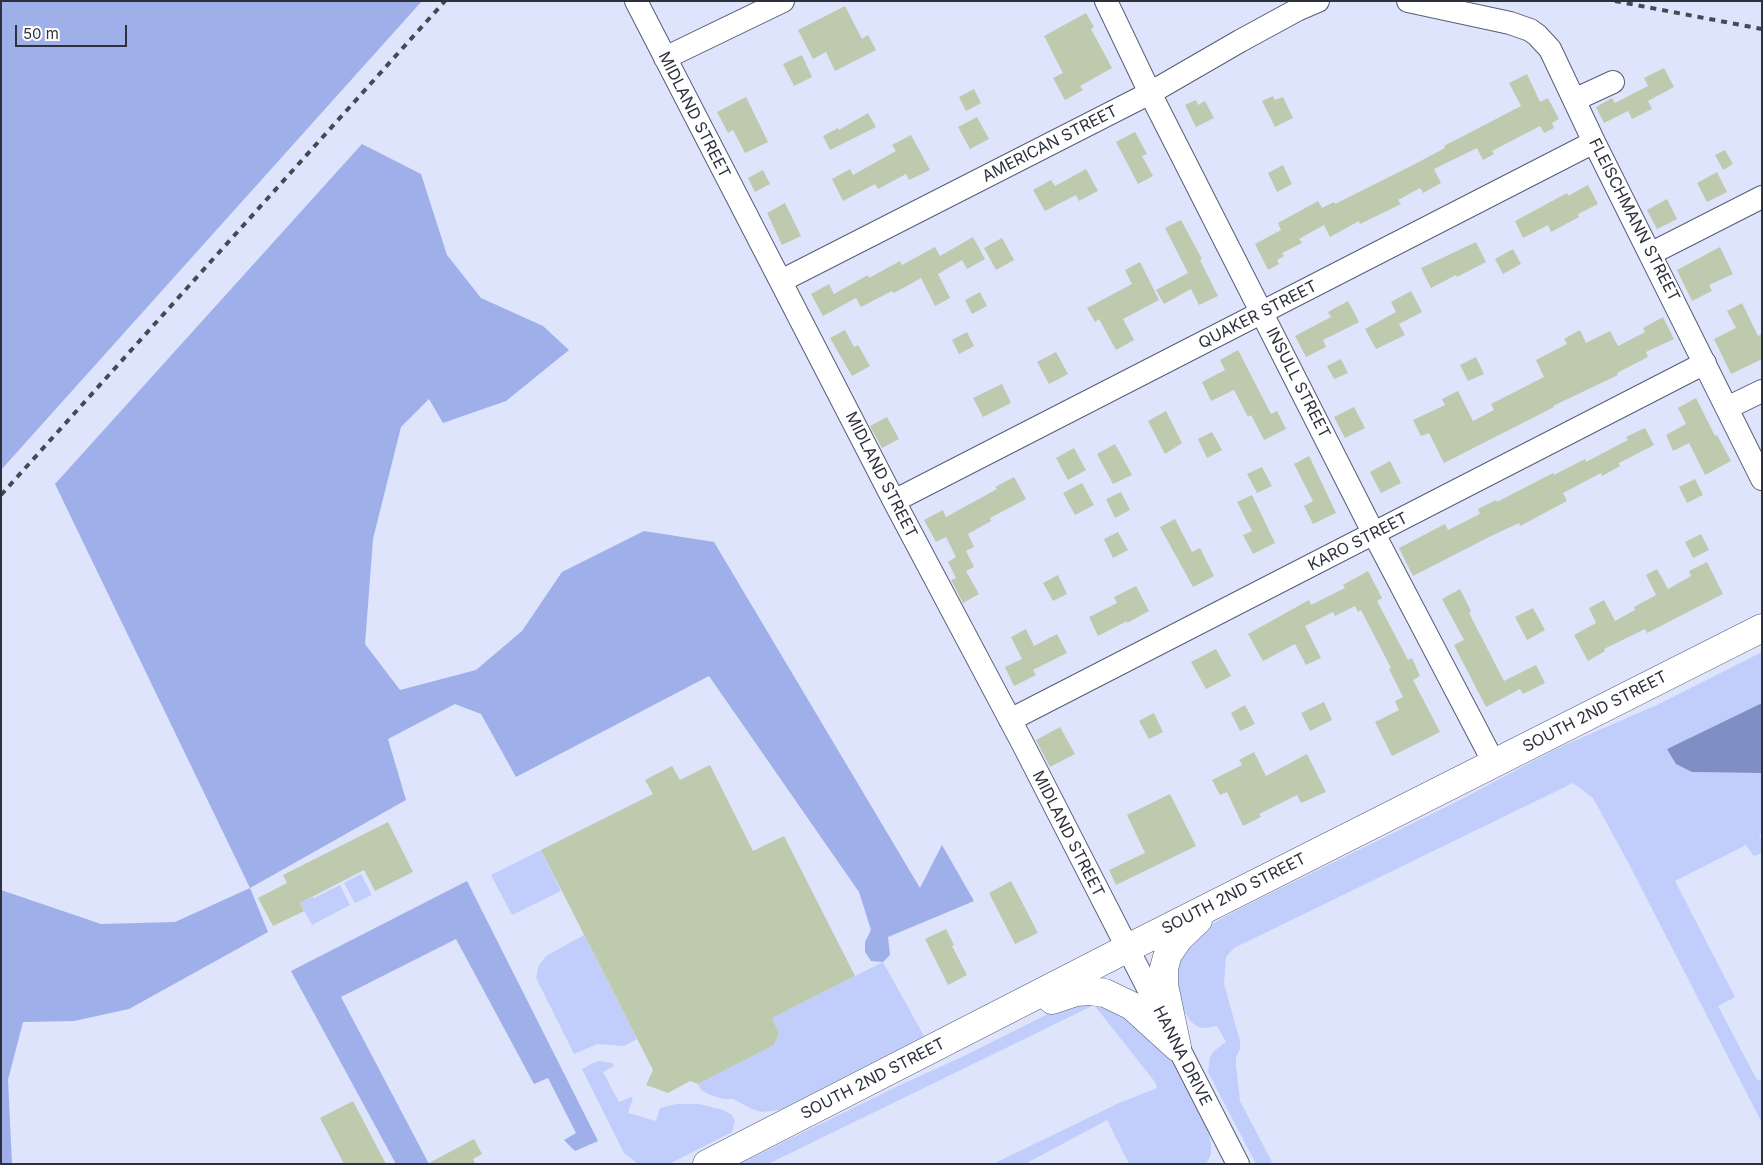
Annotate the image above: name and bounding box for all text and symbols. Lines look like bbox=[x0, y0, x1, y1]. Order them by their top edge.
scale bar bbox=[18, 15, 130, 47]
text: 50 m bbox=[23, 24, 59, 43]
street label: MIDLAND STREET bbox=[654, 49, 734, 181]
street label: AMERICAN STREET bbox=[979, 102, 1121, 186]
street label: FLEISCHMANN STREET bbox=[1584, 135, 1684, 305]
street label: QUAKER STREET bbox=[1196, 277, 1320, 353]
street label: INSULL STREET bbox=[1262, 324, 1334, 442]
street label: MIDLAND STREET bbox=[841, 409, 921, 541]
street label: KARO STREET bbox=[1305, 509, 1411, 575]
street label: SOUTH 2ND STREET bbox=[1520, 667, 1670, 757]
street label: MIDLAND STREET bbox=[1028, 768, 1108, 900]
street label: SOUTH 2ND STREET bbox=[1159, 849, 1309, 939]
street label: HANNA DRIVE bbox=[1149, 1003, 1215, 1109]
street label: SOUTH 2ND STREET bbox=[798, 1034, 948, 1124]

